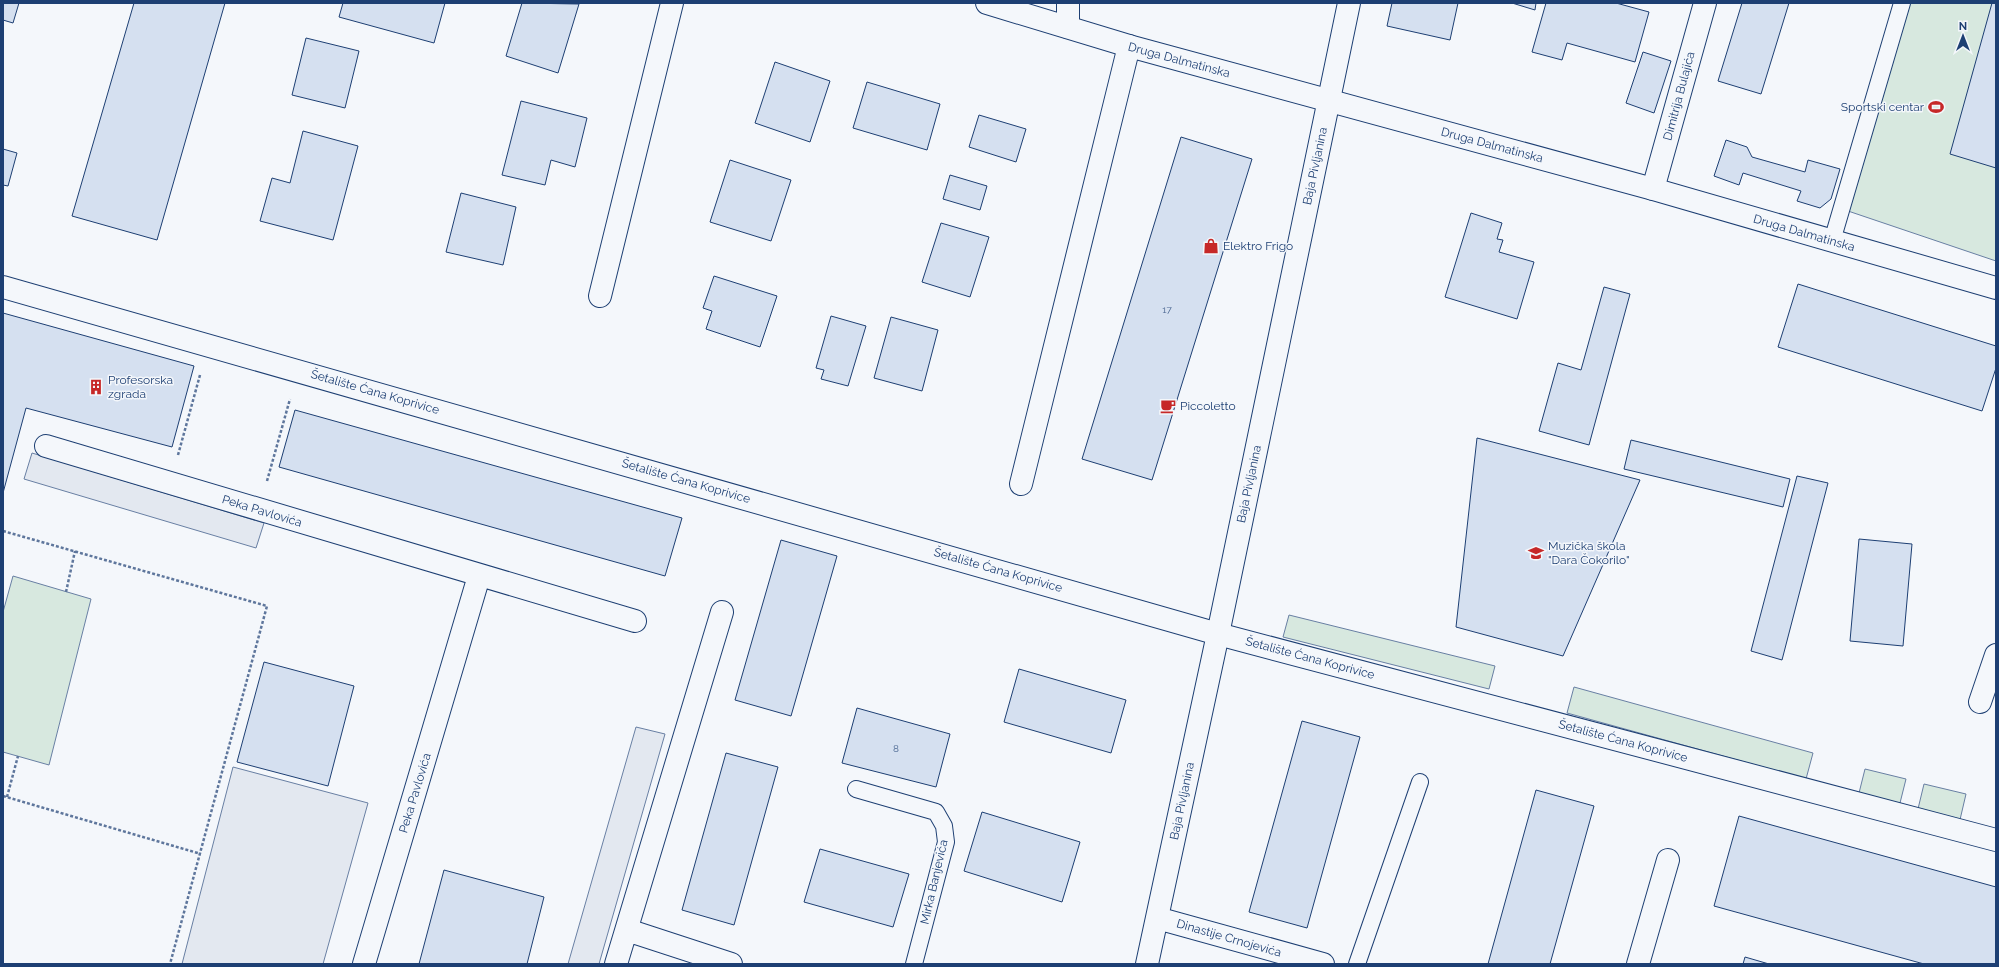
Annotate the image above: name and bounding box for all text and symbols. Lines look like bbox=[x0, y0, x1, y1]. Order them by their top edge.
north arrow bbox=[1943, 16, 1983, 56]
text: N bbox=[1959, 20, 1967, 33]
street label: Druga Dalmatinska bbox=[1126, 40, 1232, 80]
street label: Dimitrija Bulajića bbox=[1660, 50, 1698, 142]
sports icon: Sportski centar bbox=[1927, 98, 1945, 116]
place label: Sportski centar bbox=[1841, 100, 1925, 114]
street label: Druga Dalmatinska bbox=[1439, 125, 1545, 165]
street label: Baja Pivljanina bbox=[1300, 126, 1330, 206]
street label: Druga Dalmatinska bbox=[1752, 212, 1856, 254]
shop icon: Elektro Frigo bbox=[1202, 237, 1220, 255]
place label: Elektro Frigo bbox=[1223, 239, 1293, 253]
house number: 17 bbox=[1162, 304, 1172, 315]
street label: Šetalište Ćana Koprivice bbox=[309, 367, 441, 417]
place label: Profesorska zgrada bbox=[108, 373, 173, 401]
building icon: Profesorska zgrada bbox=[87, 378, 105, 396]
cafe icon: Piccoletto bbox=[1159, 397, 1177, 415]
place label: Piccoletto bbox=[1180, 399, 1236, 413]
street label: Baja Pivljanina bbox=[1234, 444, 1264, 524]
street label: Šetalište Ćana Koprivice bbox=[620, 456, 752, 506]
street label: Peka Pavlovića bbox=[220, 492, 304, 530]
place label: Muzička škola "Dara Čokorilo" bbox=[1548, 539, 1629, 567]
school or university icon: Muzička škola "Dara Čokorilo" bbox=[1527, 544, 1545, 562]
street label: Šetalište Ćana Koprivice bbox=[932, 545, 1064, 595]
street label: Šetalište Ćana Koprivice bbox=[1244, 634, 1376, 682]
street label: Šetalište Ćana Koprivice bbox=[1557, 717, 1689, 765]
house number: 8 bbox=[893, 743, 899, 754]
street label: Peka Pavlovića bbox=[396, 751, 434, 835]
street label: Baja Pivljanina bbox=[1167, 761, 1197, 841]
street label: Mirka Banjevića bbox=[917, 838, 951, 926]
street label: Dinastije Crnojevića bbox=[1175, 916, 1283, 960]

